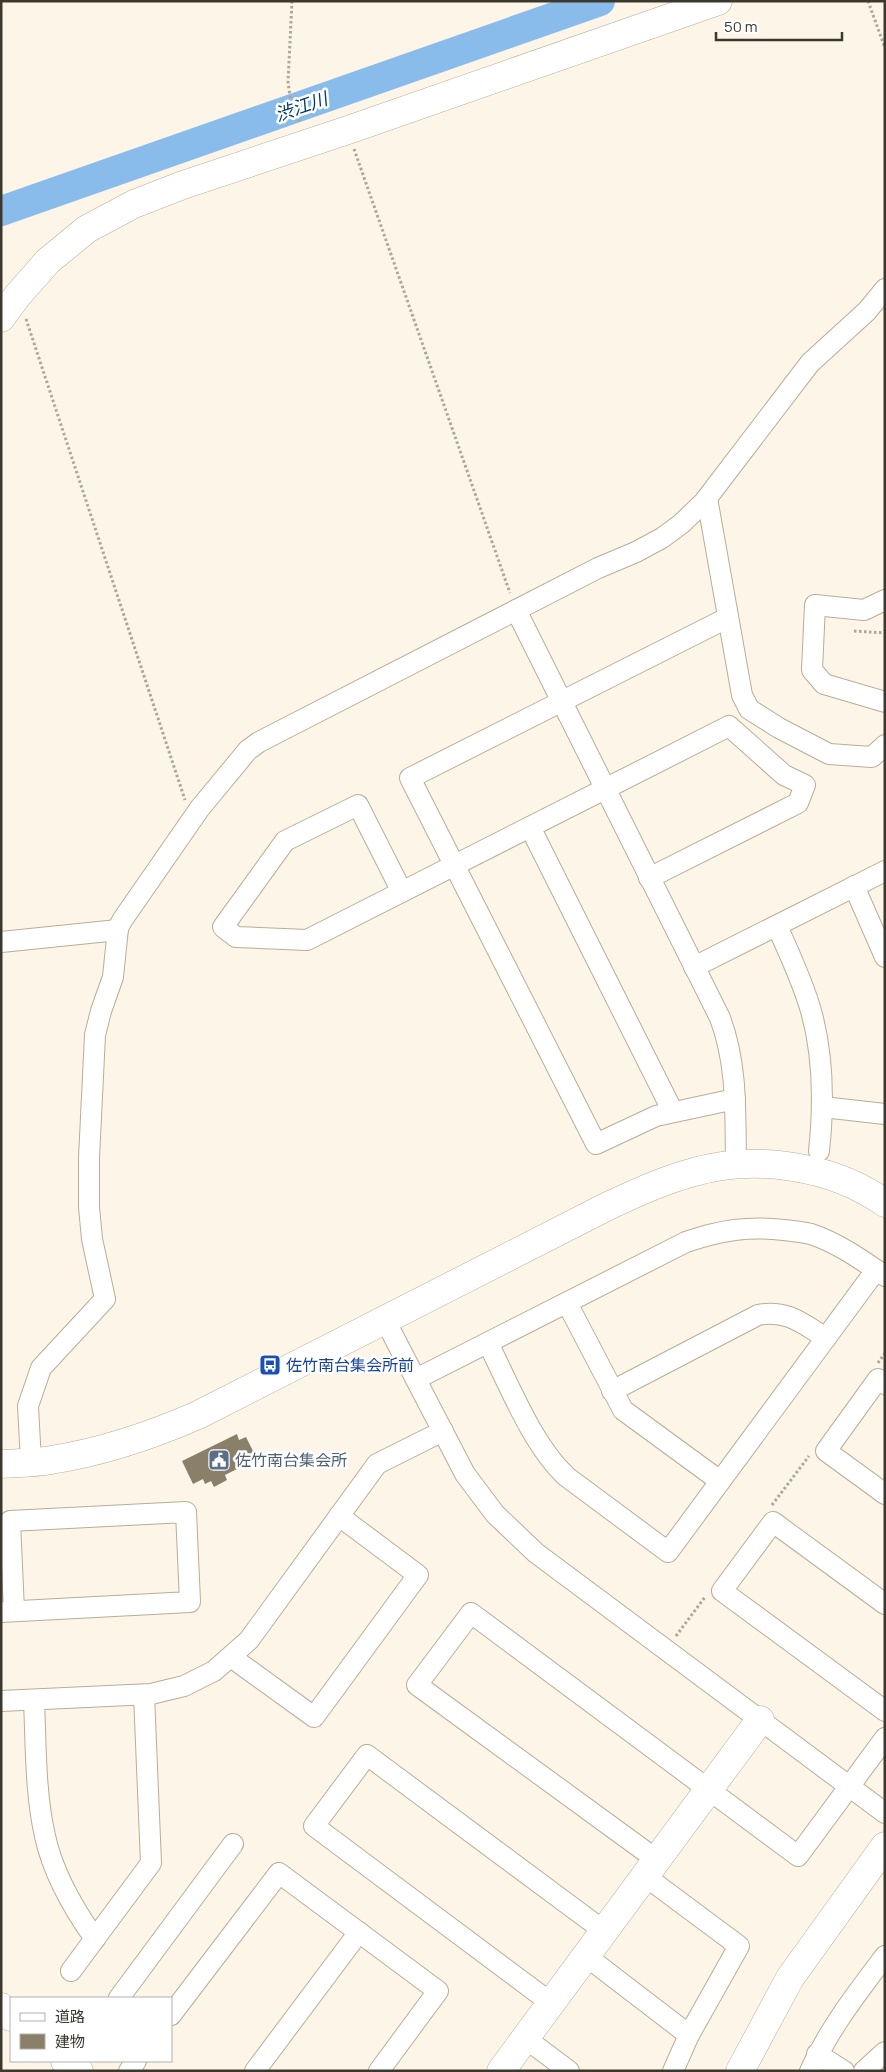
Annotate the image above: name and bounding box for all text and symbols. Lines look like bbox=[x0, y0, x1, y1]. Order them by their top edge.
scale bar bbox=[716, 10, 842, 42]
text: 50 m bbox=[724, 16, 758, 37]
water label: 渋江川 bbox=[272, 85, 332, 126]
bus stop icon: 佐竹南台集会所前 bbox=[258, 1353, 282, 1377]
place label: 佐竹南台集会所前 bbox=[286, 1354, 414, 1376]
public building icon: 佐竹南台集会所 bbox=[207, 1448, 231, 1472]
place label: 佐竹南台集会所 bbox=[235, 1449, 347, 1471]
legend bbox=[10, 1997, 172, 2062]
text: 道路 bbox=[55, 2006, 85, 2027]
text: 建物 bbox=[55, 2031, 85, 2052]

